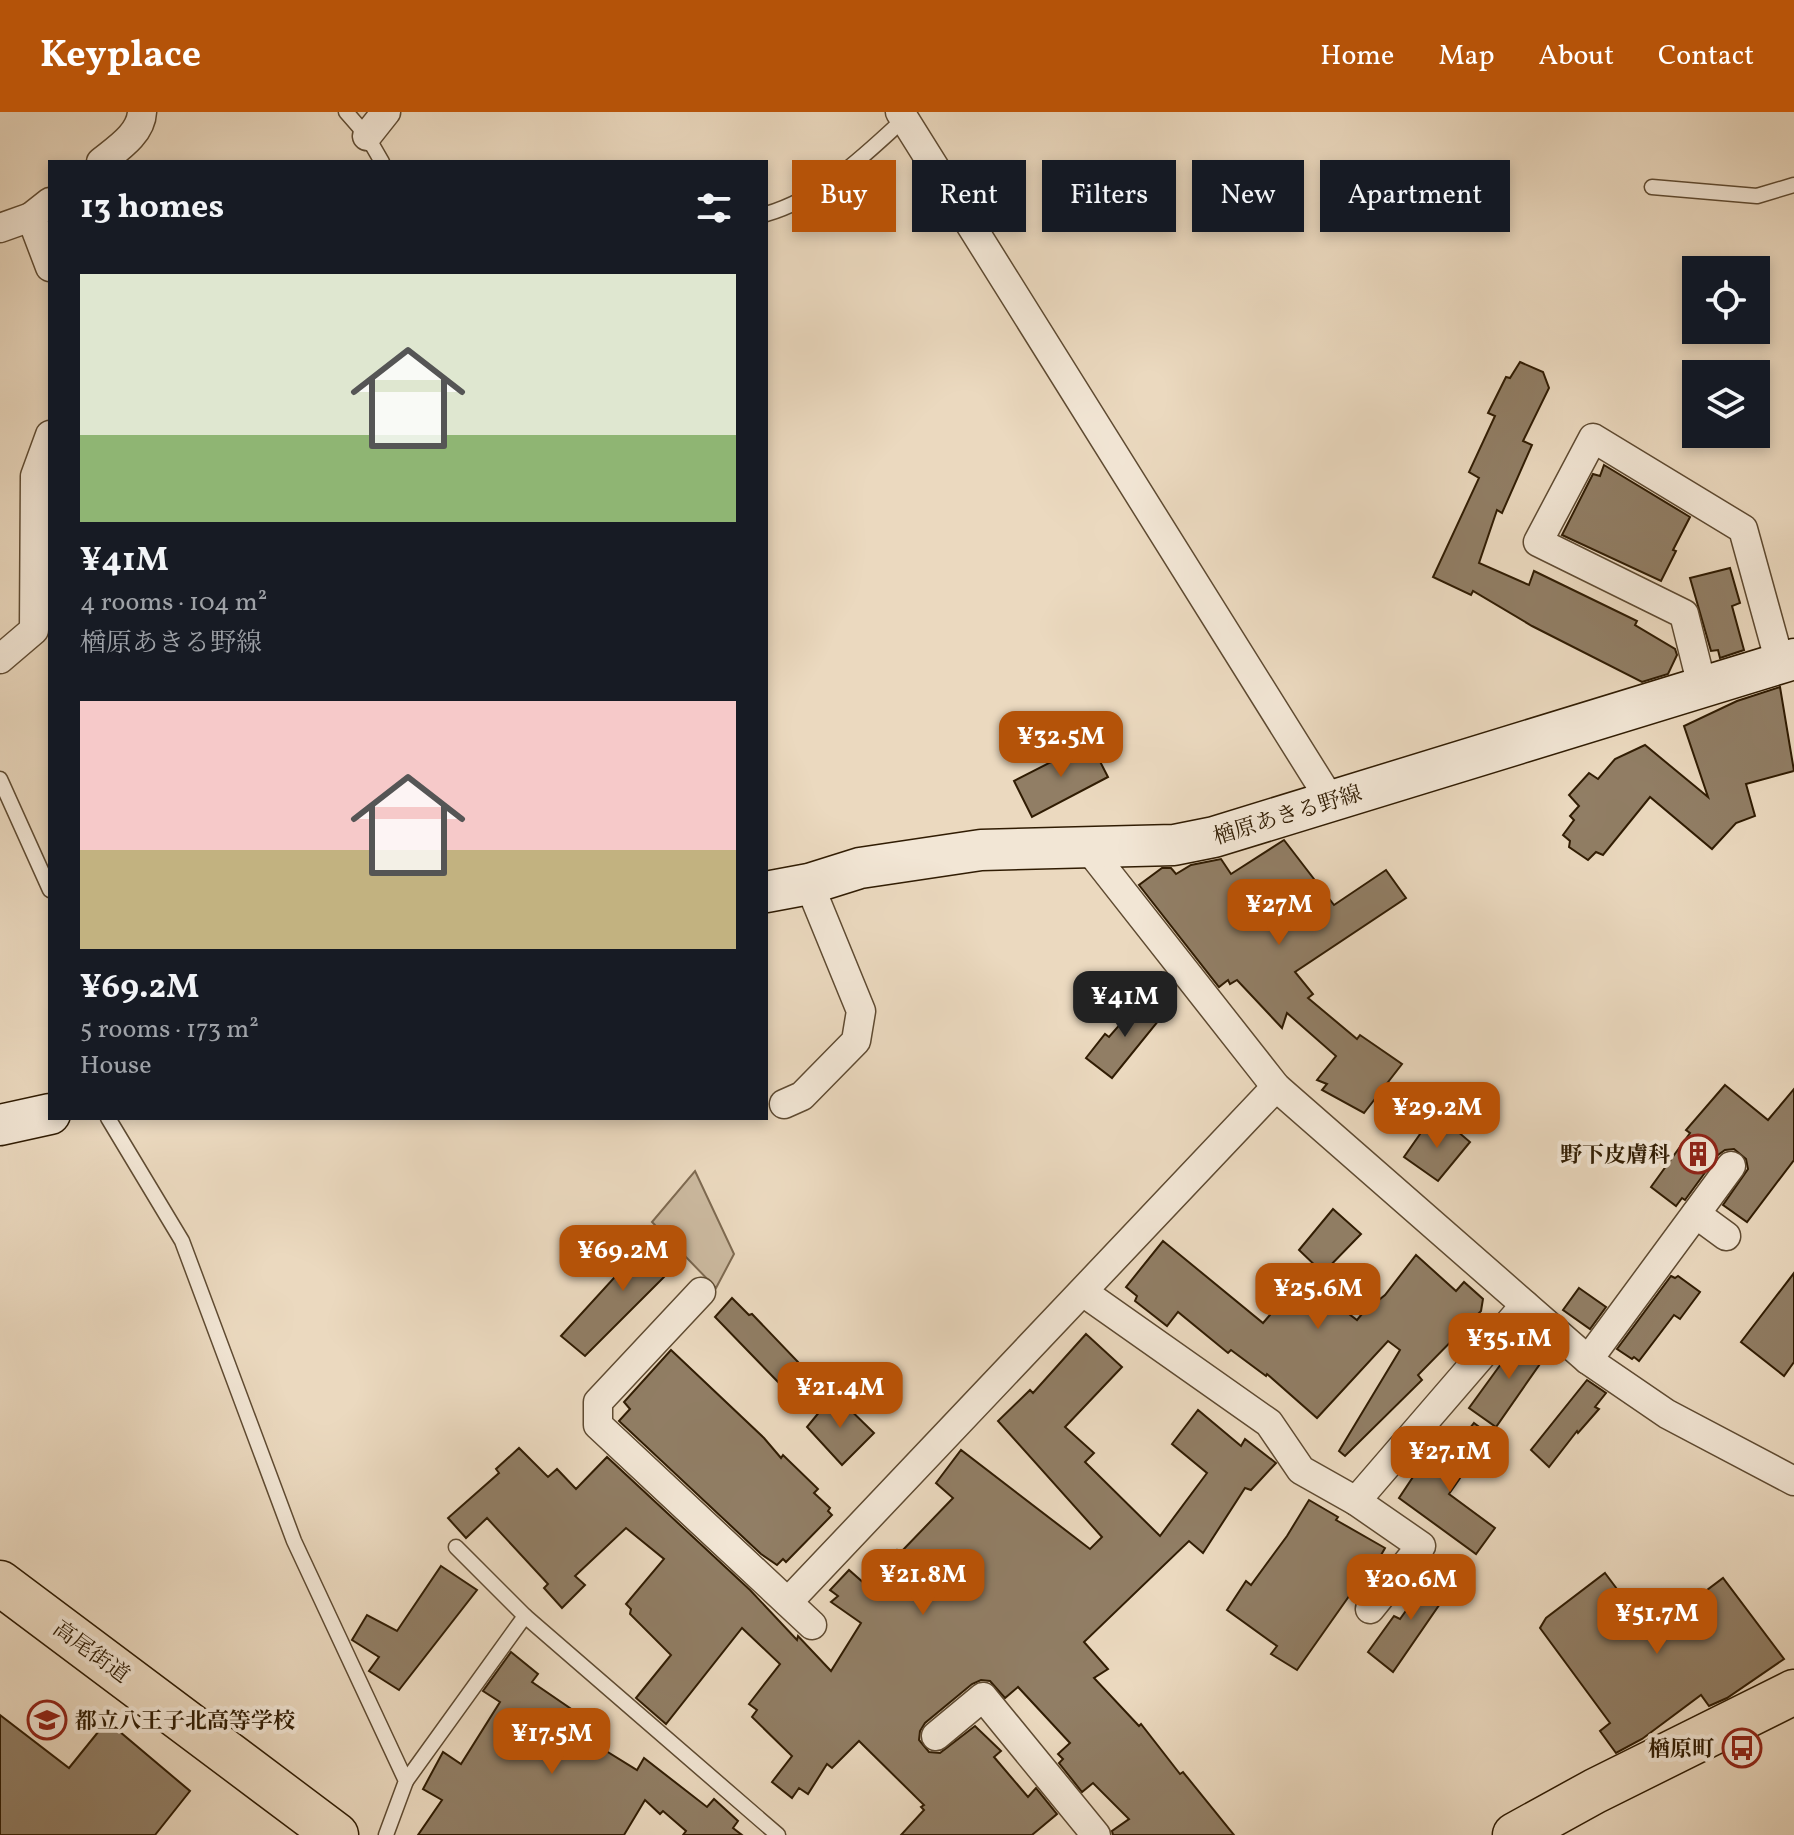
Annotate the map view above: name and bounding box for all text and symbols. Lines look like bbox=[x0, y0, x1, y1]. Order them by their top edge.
text: Keyplace bbox=[40, 30, 201, 83]
text: Home bbox=[1320, 37, 1394, 76]
text: Map bbox=[1438, 37, 1494, 76]
text: About bbox=[1538, 37, 1614, 76]
text: Contact bbox=[1658, 37, 1754, 76]
chip: Buy bbox=[792, 160, 896, 232]
chip: Rent bbox=[912, 160, 1026, 232]
chip: Filters bbox=[1042, 160, 1176, 232]
chip: New bbox=[1192, 160, 1304, 232]
chip: Apartment bbox=[1320, 160, 1510, 232]
text: 13 homes bbox=[80, 185, 224, 232]
icon: filters bbox=[692, 186, 736, 230]
map controls bbox=[1682, 256, 1770, 448]
button: locate bbox=[1682, 256, 1770, 344]
icon: home bbox=[336, 326, 480, 470]
button: layers bbox=[1682, 360, 1770, 448]
text: ¥41M bbox=[80, 538, 169, 585]
text: 4 rooms · 104 m² bbox=[80, 585, 267, 621]
text: 楢原あきる野線 bbox=[80, 626, 262, 662]
pin: ¥32.5M bbox=[996, 711, 1126, 779]
text: ¥32.5M bbox=[1017, 719, 1105, 755]
icon: home bbox=[336, 753, 480, 897]
street label: 楢原あきる野線 bbox=[1210, 779, 1366, 854]
pin: ¥27M bbox=[1232, 879, 1326, 947]
text: ¥27M bbox=[1245, 887, 1313, 923]
text: ¥69.2M bbox=[80, 965, 199, 1012]
pin: ¥41M bbox=[1078, 971, 1172, 1039]
text: ¥41M bbox=[1091, 979, 1159, 1015]
text: 5 rooms · 173 m² bbox=[80, 1012, 259, 1048]
text: House bbox=[80, 1048, 152, 1084]
pin: ¥29.2M bbox=[1372, 1082, 1502, 1150]
text: ¥29.2M bbox=[1392, 1090, 1482, 1126]
building icon: 野下皮膚科 bbox=[1677, 1133, 1719, 1175]
place label: 野下皮膚科 bbox=[1560, 1141, 1670, 1172]
pin: ¥69.2M bbox=[558, 1225, 688, 1293]
text: ¥69.2M bbox=[577, 1233, 669, 1269]
pin: ¥25.6M bbox=[1253, 1263, 1383, 1331]
text: ¥25.6M bbox=[1273, 1271, 1363, 1307]
pin: ¥35.1M bbox=[1444, 1313, 1574, 1381]
text: ¥35.1M bbox=[1466, 1321, 1552, 1357]
pin: ¥21.4M bbox=[775, 1362, 905, 1430]
text: ¥21.4M bbox=[796, 1370, 884, 1406]
pin: ¥27.1M bbox=[1385, 1426, 1515, 1494]
text: ¥27.1M bbox=[1409, 1434, 1491, 1470]
pin: ¥21.8M bbox=[858, 1549, 988, 1617]
pin: ¥20.6M bbox=[1346, 1554, 1476, 1622]
text: ¥21.8M bbox=[879, 1557, 967, 1593]
text: ¥20.6M bbox=[1365, 1562, 1457, 1598]
pin: ¥51.7M bbox=[1592, 1588, 1722, 1656]
text: ¥51.7M bbox=[1615, 1596, 1699, 1632]
street label: 高尾街道 bbox=[46, 1615, 135, 1691]
school or university icon: 都立八王子北高等学校 bbox=[26, 1699, 68, 1741]
place label: 都立八王子北高等学校 bbox=[75, 1707, 295, 1738]
pin: ¥17.5M bbox=[487, 1708, 617, 1776]
text: ¥17.5M bbox=[511, 1716, 593, 1752]
bus stop icon: 楢原町 bbox=[1721, 1727, 1763, 1769]
place label: 楢原町 bbox=[1648, 1735, 1714, 1766]

